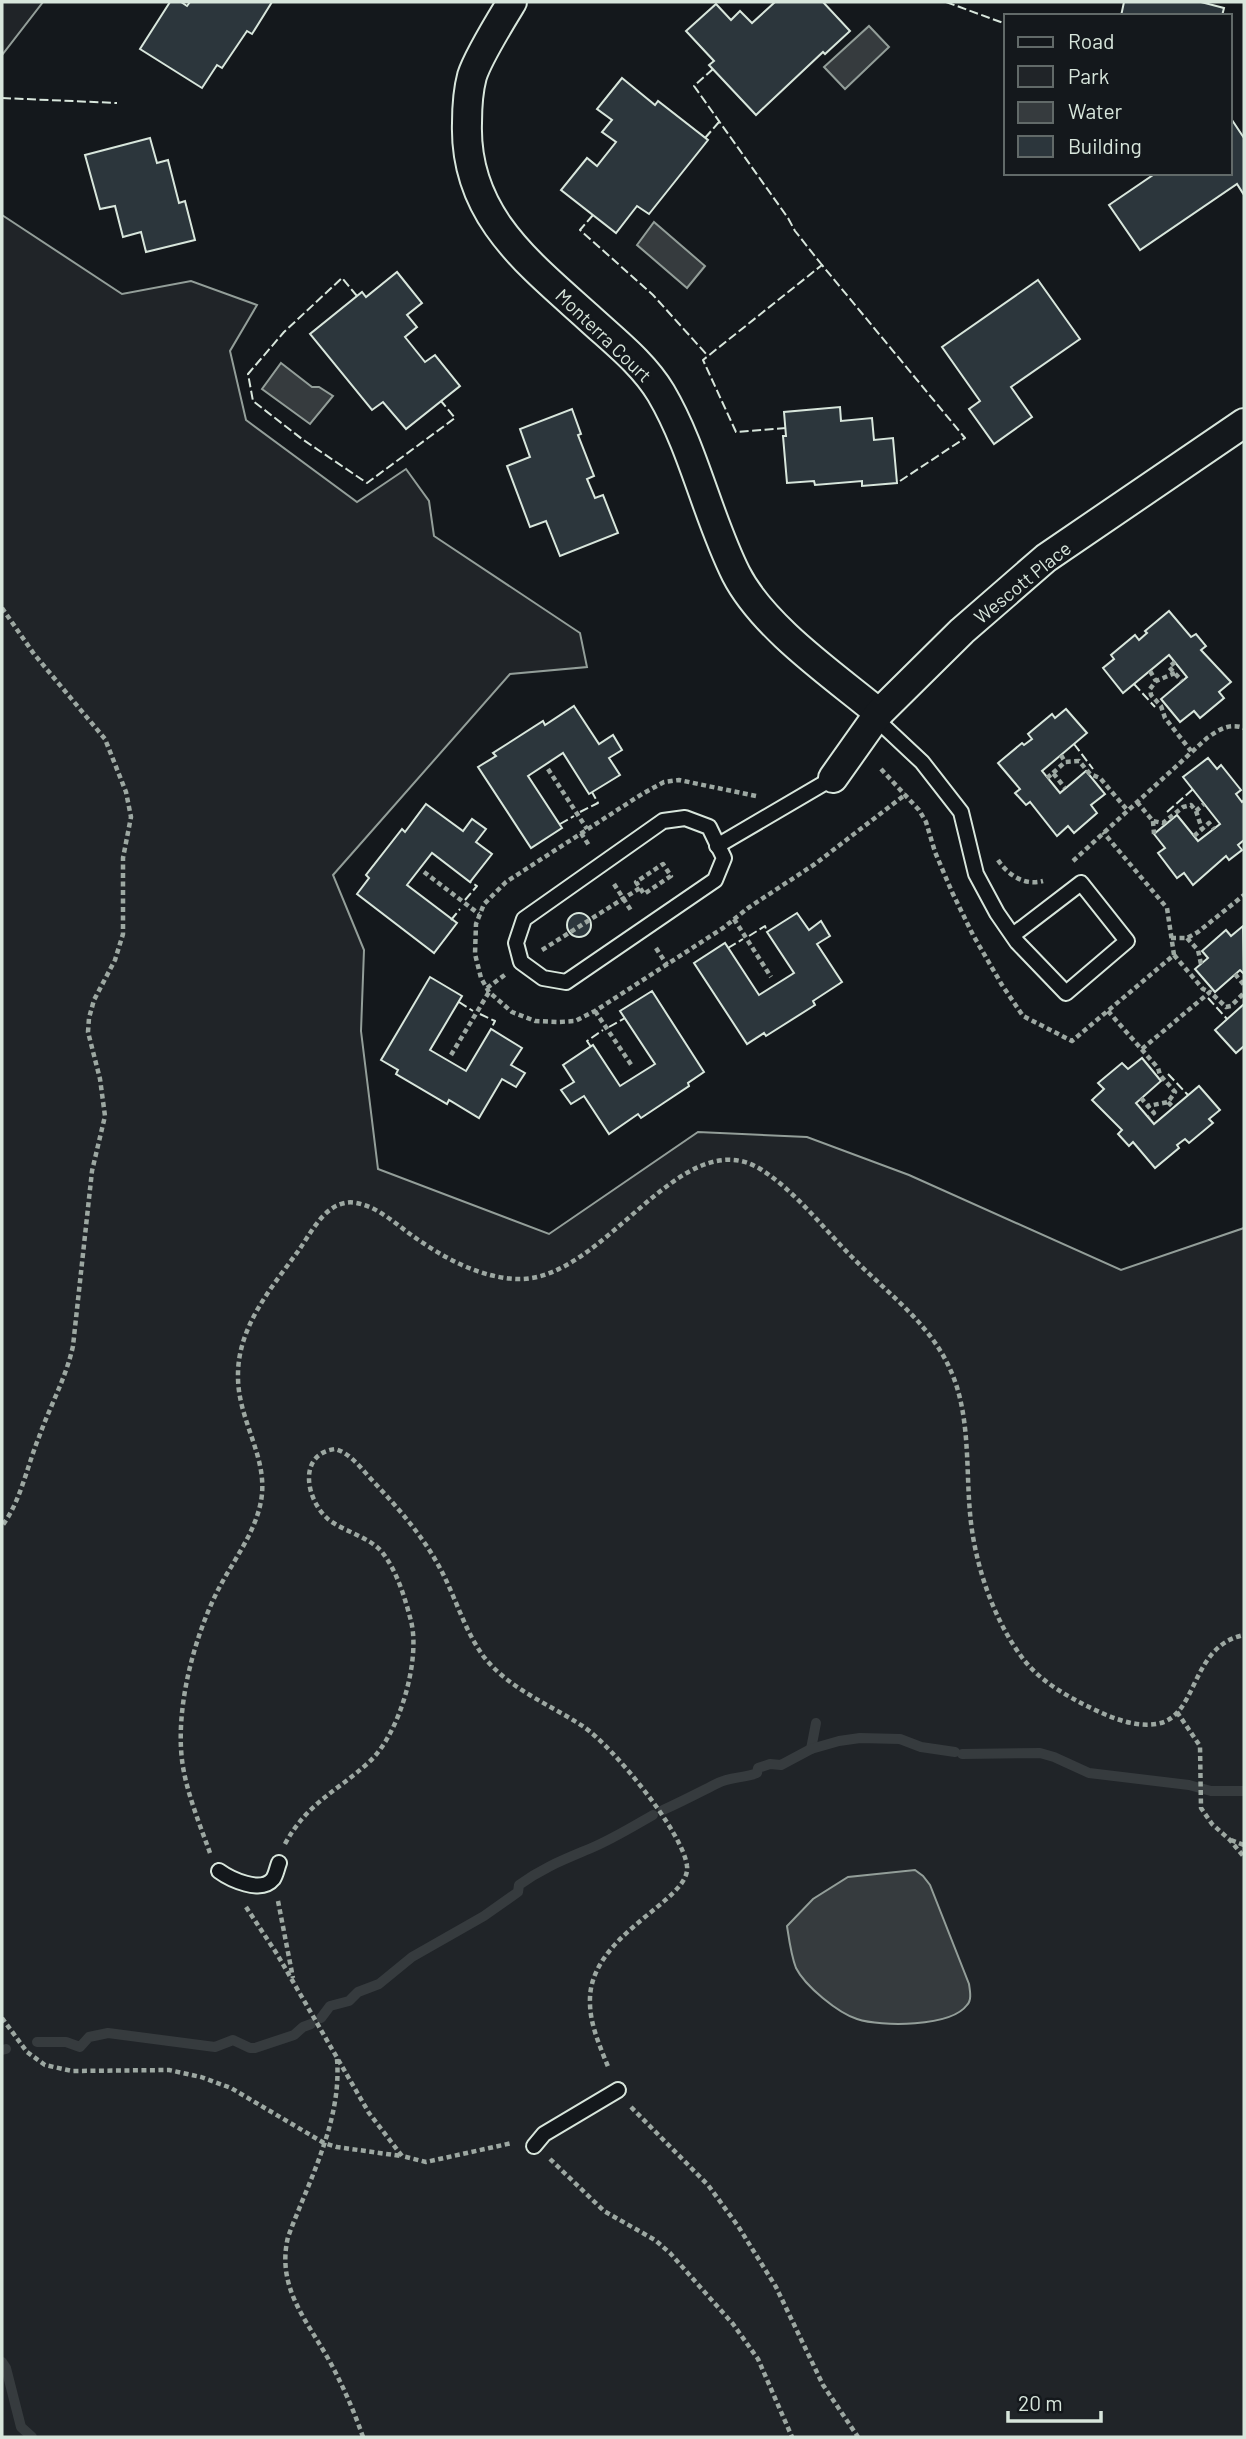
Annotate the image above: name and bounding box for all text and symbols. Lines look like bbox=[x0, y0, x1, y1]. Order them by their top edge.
legend bbox=[1004, 14, 1232, 175]
text: Road bbox=[1068, 28, 1114, 53]
text: Park bbox=[1068, 63, 1109, 88]
text: Water bbox=[1068, 98, 1123, 123]
text: Building bbox=[1068, 133, 1142, 158]
street label: Monterra Court bbox=[551, 284, 657, 386]
street label: Wescott Place bbox=[969, 536, 1075, 628]
scale bar bbox=[1008, 2380, 1101, 2424]
text: 20 m bbox=[1018, 2390, 1063, 2415]

